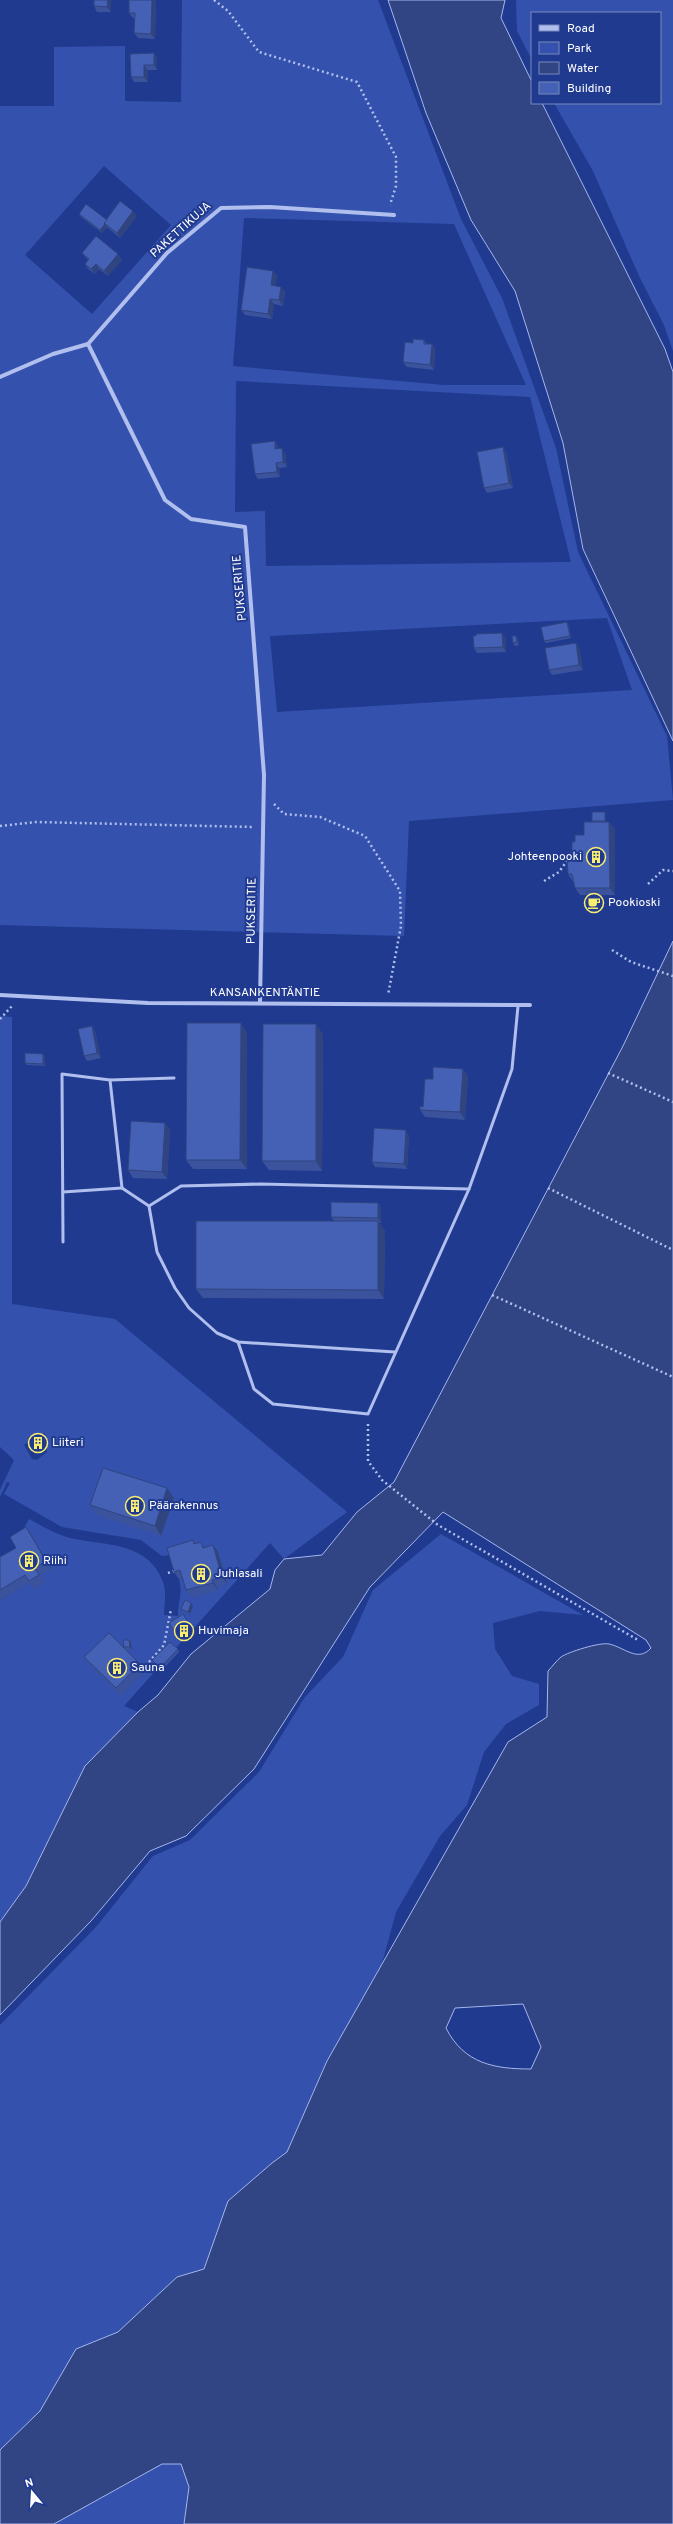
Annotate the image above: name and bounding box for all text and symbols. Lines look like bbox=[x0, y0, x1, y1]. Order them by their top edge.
legend bbox=[531, 12, 661, 104]
text: Road bbox=[567, 21, 595, 37]
text: Park bbox=[567, 41, 592, 57]
text: Water bbox=[567, 61, 599, 77]
text: Building bbox=[567, 81, 611, 97]
street label: PAKETTIKUJA bbox=[147, 198, 215, 262]
street label: PUKSERITIE bbox=[229, 554, 251, 622]
building icon: Johteenpooki bbox=[585, 846, 607, 868]
place label: Johteenpooki bbox=[508, 849, 582, 865]
street label: PUKSERITIE bbox=[243, 878, 261, 944]
cafe icon: Pookioski bbox=[583, 892, 605, 914]
place label: Pookioski bbox=[608, 895, 660, 911]
street label: KANSANKENTÄNTIE bbox=[210, 985, 320, 1001]
building icon: Liiteri bbox=[27, 1432, 49, 1454]
place label: Liiteri bbox=[52, 1435, 83, 1451]
building icon: Päärakennus bbox=[124, 1495, 146, 1517]
place label: Päärakennus bbox=[149, 1498, 218, 1514]
building icon: Riihi bbox=[18, 1550, 40, 1572]
place label: Riihi bbox=[43, 1553, 67, 1569]
building icon: Juhlasali bbox=[190, 1563, 212, 1585]
place label: Juhlasali bbox=[215, 1566, 263, 1582]
building icon: Huvimaja bbox=[173, 1620, 195, 1642]
place label: Huvimaja bbox=[198, 1623, 249, 1639]
building icon: Sauna bbox=[106, 1657, 128, 1679]
place label: Sauna bbox=[131, 1660, 164, 1676]
north arrow bbox=[12, 2472, 52, 2512]
text: N bbox=[23, 2476, 35, 2491]

